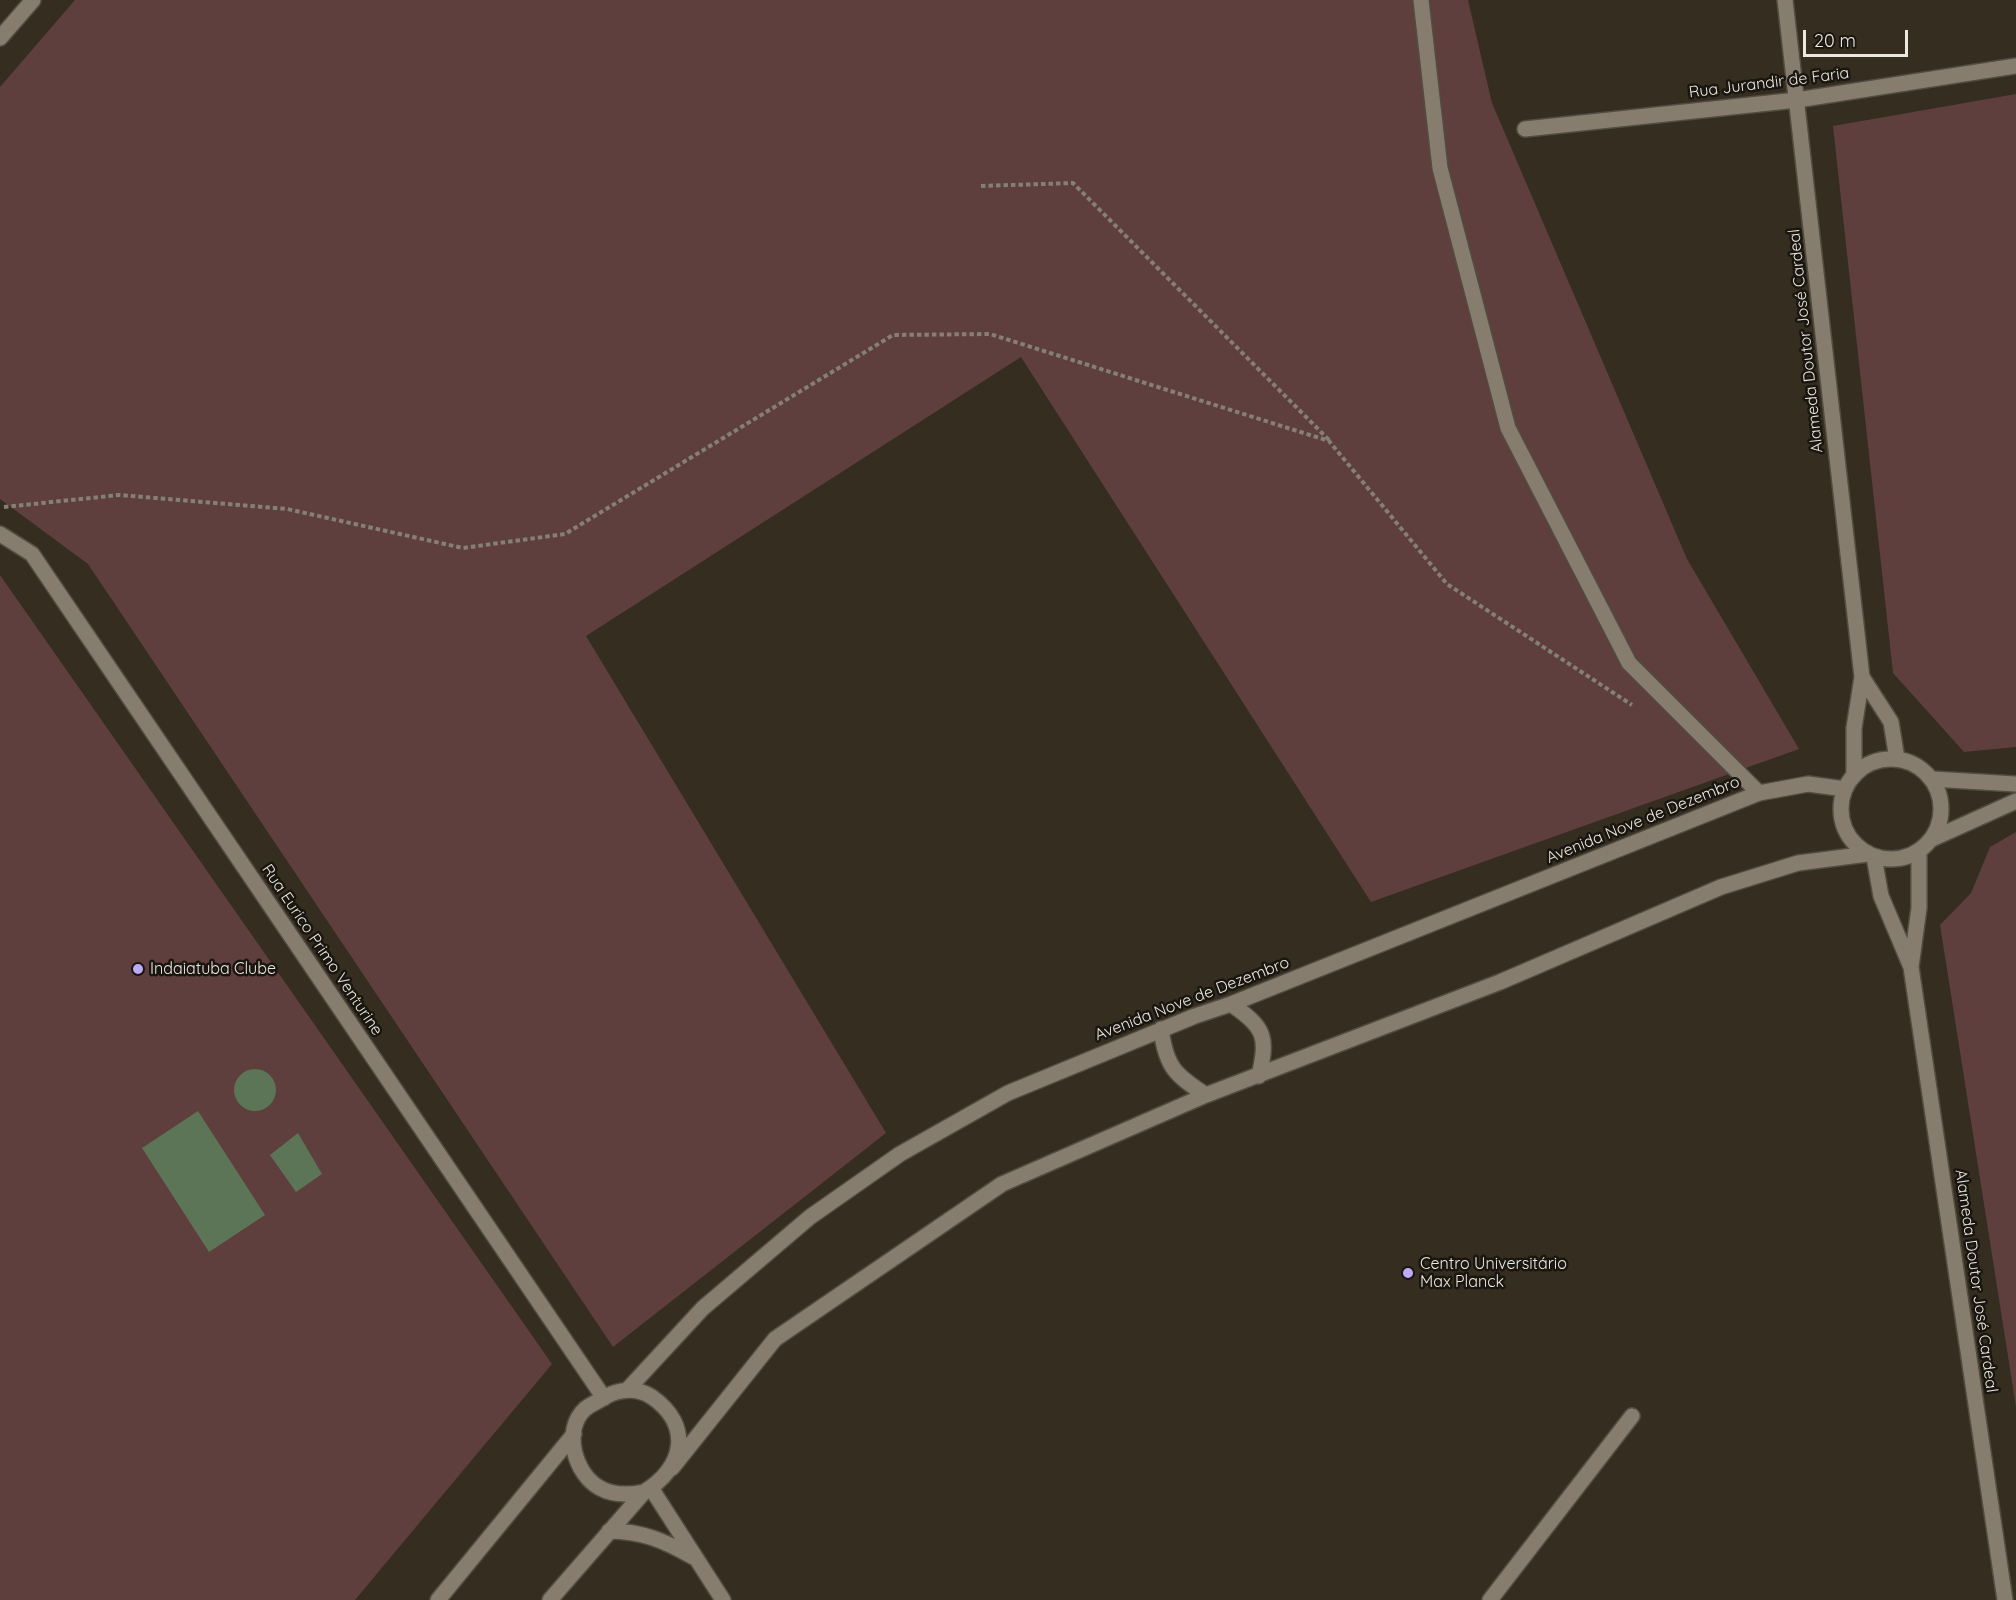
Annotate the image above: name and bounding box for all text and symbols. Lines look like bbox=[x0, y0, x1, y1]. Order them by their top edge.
scale bar bbox=[1806, 18, 1911, 56]
text: 20 m bbox=[1814, 29, 1856, 52]
street label: Rua Jurandir de Faria bbox=[1688, 64, 1850, 102]
street label: Alameda Doutor José Cardeal bbox=[1785, 228, 1827, 454]
street label: Avenida Nove de Dezembro bbox=[1544, 772, 1742, 868]
street label: Rua Eurico Primo Venturine bbox=[257, 861, 387, 1039]
street label: Avenida Nove de Dezembro bbox=[1092, 953, 1292, 1045]
place label: Indaiatuba Clube bbox=[150, 959, 276, 979]
marker: Indaiatuba Clube bbox=[131, 962, 145, 976]
street label: Alameda Doutor José Cardeal bbox=[1951, 1168, 2001, 1394]
place label: Centro Universitário Max Planck bbox=[1420, 1254, 1567, 1292]
marker: Centro Universitário Max Planck bbox=[1401, 1266, 1415, 1280]

